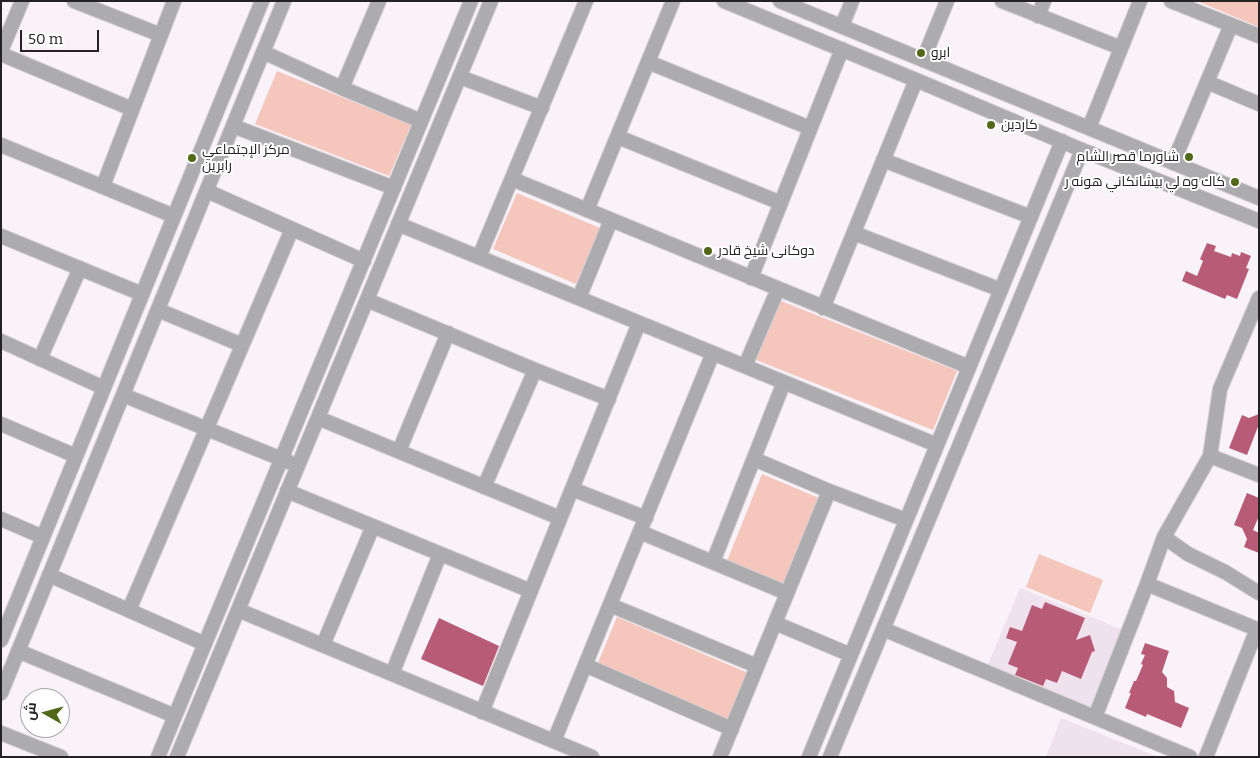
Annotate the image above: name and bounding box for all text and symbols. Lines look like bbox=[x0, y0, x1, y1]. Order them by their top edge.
scale bar bbox=[22, 20, 101, 52]
text: 50 m bbox=[28, 30, 63, 48]
place label: ابرو bbox=[931, 45, 950, 61]
marker: ابرو bbox=[915, 47, 927, 59]
place label: كاردين bbox=[1001, 117, 1038, 133]
marker: كاردين bbox=[985, 119, 997, 131]
place label: مركز الإجتماعي رابرين bbox=[202, 142, 290, 174]
place label: شاورما قصر الشام bbox=[1077, 149, 1179, 165]
marker: شاورما قصر الشام bbox=[1183, 151, 1195, 163]
marker: مركز الإجتماعي رابرين bbox=[186, 152, 198, 164]
place label: كاك وه لي بيشانكاني هونه ر bbox=[1065, 174, 1225, 190]
marker: كاك وه لي بيشانكاني هونه ر bbox=[1229, 176, 1241, 188]
place label: دوکانی شیخ قادر bbox=[718, 243, 815, 259]
marker: دوکانی شیخ قادر bbox=[702, 245, 714, 257]
north arrow bbox=[20, 688, 70, 738]
text: ش bbox=[21, 701, 40, 721]

